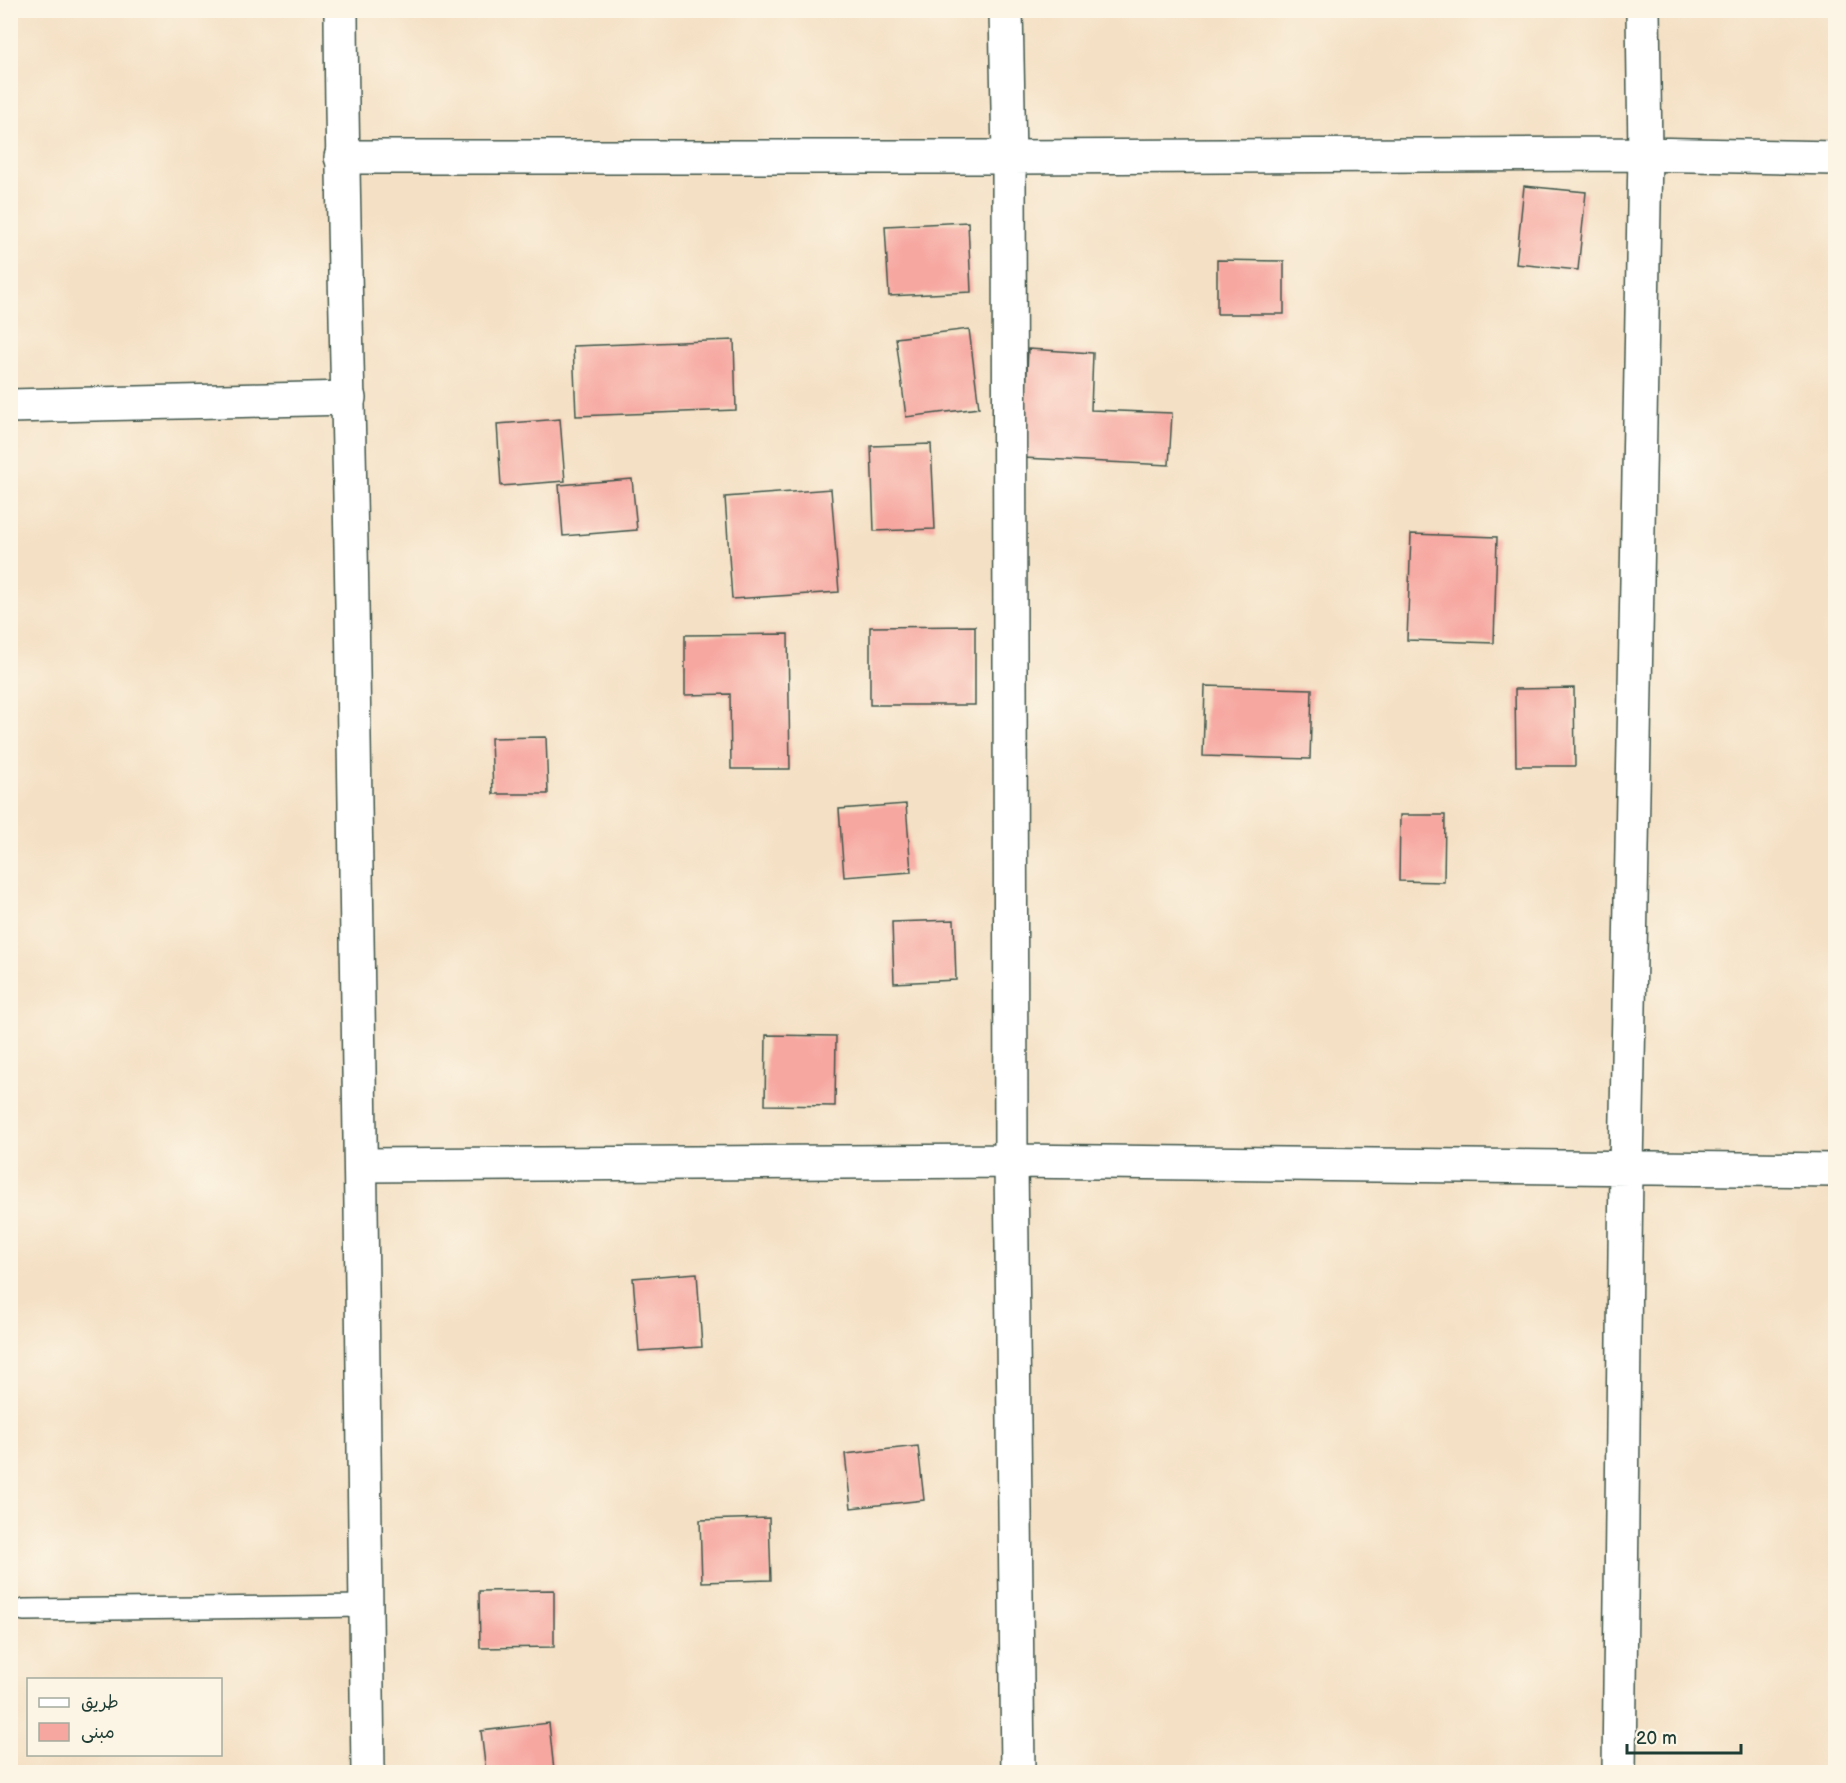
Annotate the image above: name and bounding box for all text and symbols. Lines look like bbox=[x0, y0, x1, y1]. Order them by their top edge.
legend bbox=[27, 1678, 222, 1756]
text: طريق bbox=[81, 1692, 119, 1713]
scale bar bbox=[1627, 1717, 1741, 1755]
text: مبنى bbox=[81, 1722, 115, 1743]
text: 20 m bbox=[1636, 1728, 1677, 1749]

